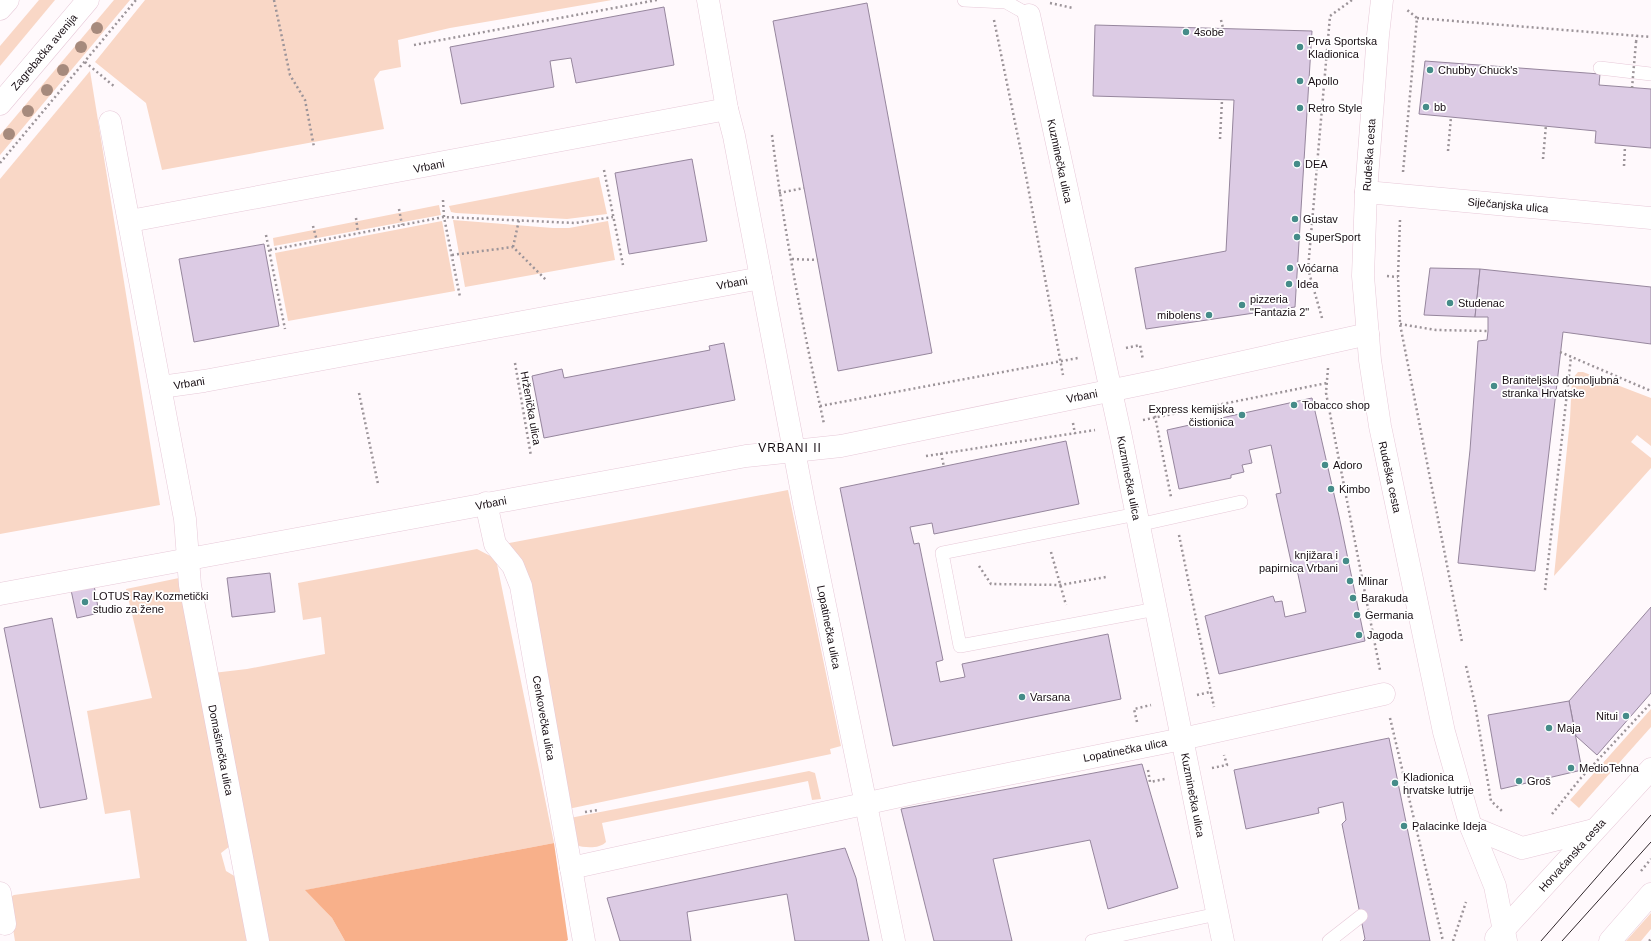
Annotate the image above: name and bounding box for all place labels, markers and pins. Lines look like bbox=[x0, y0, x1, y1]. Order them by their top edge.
place label: 4sobe bbox=[1194, 26, 1224, 38]
marker: 4sobe bbox=[1181, 27, 1191, 37]
place label: Prva Sportska Kladionica bbox=[1308, 35, 1378, 60]
marker: Prva Sportska Kladionica bbox=[1295, 42, 1305, 52]
place label: Chubby Chuck's bbox=[1438, 64, 1518, 76]
marker: Chubby Chuck's bbox=[1425, 65, 1435, 75]
place label: Apollo bbox=[1308, 75, 1339, 87]
marker: Apollo bbox=[1295, 76, 1305, 86]
place label: bb bbox=[1434, 101, 1446, 113]
place label: Retro Style bbox=[1308, 102, 1362, 114]
marker: bb bbox=[1421, 102, 1431, 112]
marker: Retro Style bbox=[1295, 103, 1305, 113]
place label: DEA bbox=[1305, 158, 1328, 170]
marker: DEA bbox=[1292, 159, 1302, 169]
place label: Gustav bbox=[1303, 213, 1338, 225]
marker: Gustav bbox=[1290, 214, 1300, 224]
place label: SuperSport bbox=[1305, 231, 1361, 243]
marker: SuperSport bbox=[1292, 232, 1302, 242]
place label: Voćarna bbox=[1298, 262, 1339, 274]
marker: Voćarna bbox=[1285, 263, 1295, 273]
place label: Idea bbox=[1297, 278, 1319, 290]
marker: Idea bbox=[1284, 279, 1294, 289]
place label: pizzeria "Fantazia 2" bbox=[1250, 293, 1309, 318]
place label: Studenac bbox=[1458, 297, 1505, 309]
marker: Studenac bbox=[1445, 298, 1455, 308]
marker: pizzeria "Fantazia 2" bbox=[1237, 300, 1247, 310]
place label: mibolens bbox=[1157, 309, 1201, 321]
marker: mibolens bbox=[1204, 310, 1214, 320]
place label: Braniteljsko domoljubna stranka Hrvatske bbox=[1502, 374, 1620, 399]
marker: Braniteljsko domoljubna stranka Hrvatske bbox=[1489, 381, 1499, 391]
place label: Tobacco shop bbox=[1302, 399, 1370, 411]
marker: Tobacco shop bbox=[1289, 400, 1299, 410]
place label: Express kemijska čistionica bbox=[1148, 403, 1235, 428]
marker: Express kemijska čistionica bbox=[1237, 410, 1247, 420]
place label: Adoro bbox=[1333, 459, 1362, 471]
marker: Adoro bbox=[1320, 460, 1330, 470]
place label: Kimbo bbox=[1339, 483, 1370, 495]
marker: Kimbo bbox=[1326, 484, 1336, 494]
place label: knjižara i papirnica Vrbani bbox=[1259, 549, 1338, 574]
marker: knjižara i papirnica Vrbani bbox=[1341, 556, 1351, 566]
place label: Mlinar bbox=[1358, 575, 1388, 587]
marker: Mlinar bbox=[1345, 576, 1355, 586]
place label: LOTUS Ray Kozmetički studio za žene bbox=[93, 590, 209, 615]
place label: Barakuda bbox=[1361, 592, 1409, 604]
marker: Barakuda bbox=[1348, 593, 1358, 603]
marker: LOTUS Ray Kozmetički studio za žene bbox=[80, 597, 90, 607]
place label: Germania bbox=[1365, 609, 1414, 621]
marker: Germania bbox=[1352, 610, 1362, 620]
place label: Jagoda bbox=[1367, 629, 1404, 641]
marker: Jagoda bbox=[1354, 630, 1364, 640]
place label: Varsana bbox=[1030, 691, 1071, 703]
marker: Varsana bbox=[1017, 692, 1027, 702]
place label: Nitui bbox=[1596, 710, 1618, 722]
marker: Nitui bbox=[1621, 711, 1631, 721]
place label: Maja bbox=[1557, 722, 1582, 734]
marker: Maja bbox=[1544, 723, 1554, 733]
place label: MedioTehna bbox=[1579, 762, 1640, 774]
marker: MedioTehna bbox=[1566, 763, 1576, 773]
place label: Kladionica hrvatske lutrije bbox=[1403, 771, 1474, 796]
place label: Groš bbox=[1527, 775, 1551, 787]
marker: Groš bbox=[1514, 776, 1524, 786]
marker: Kladionica hrvatske lutrije bbox=[1390, 778, 1400, 788]
place label: Palacinke Ideja bbox=[1412, 820, 1487, 832]
marker: Palacinke Ideja bbox=[1399, 821, 1409, 831]

